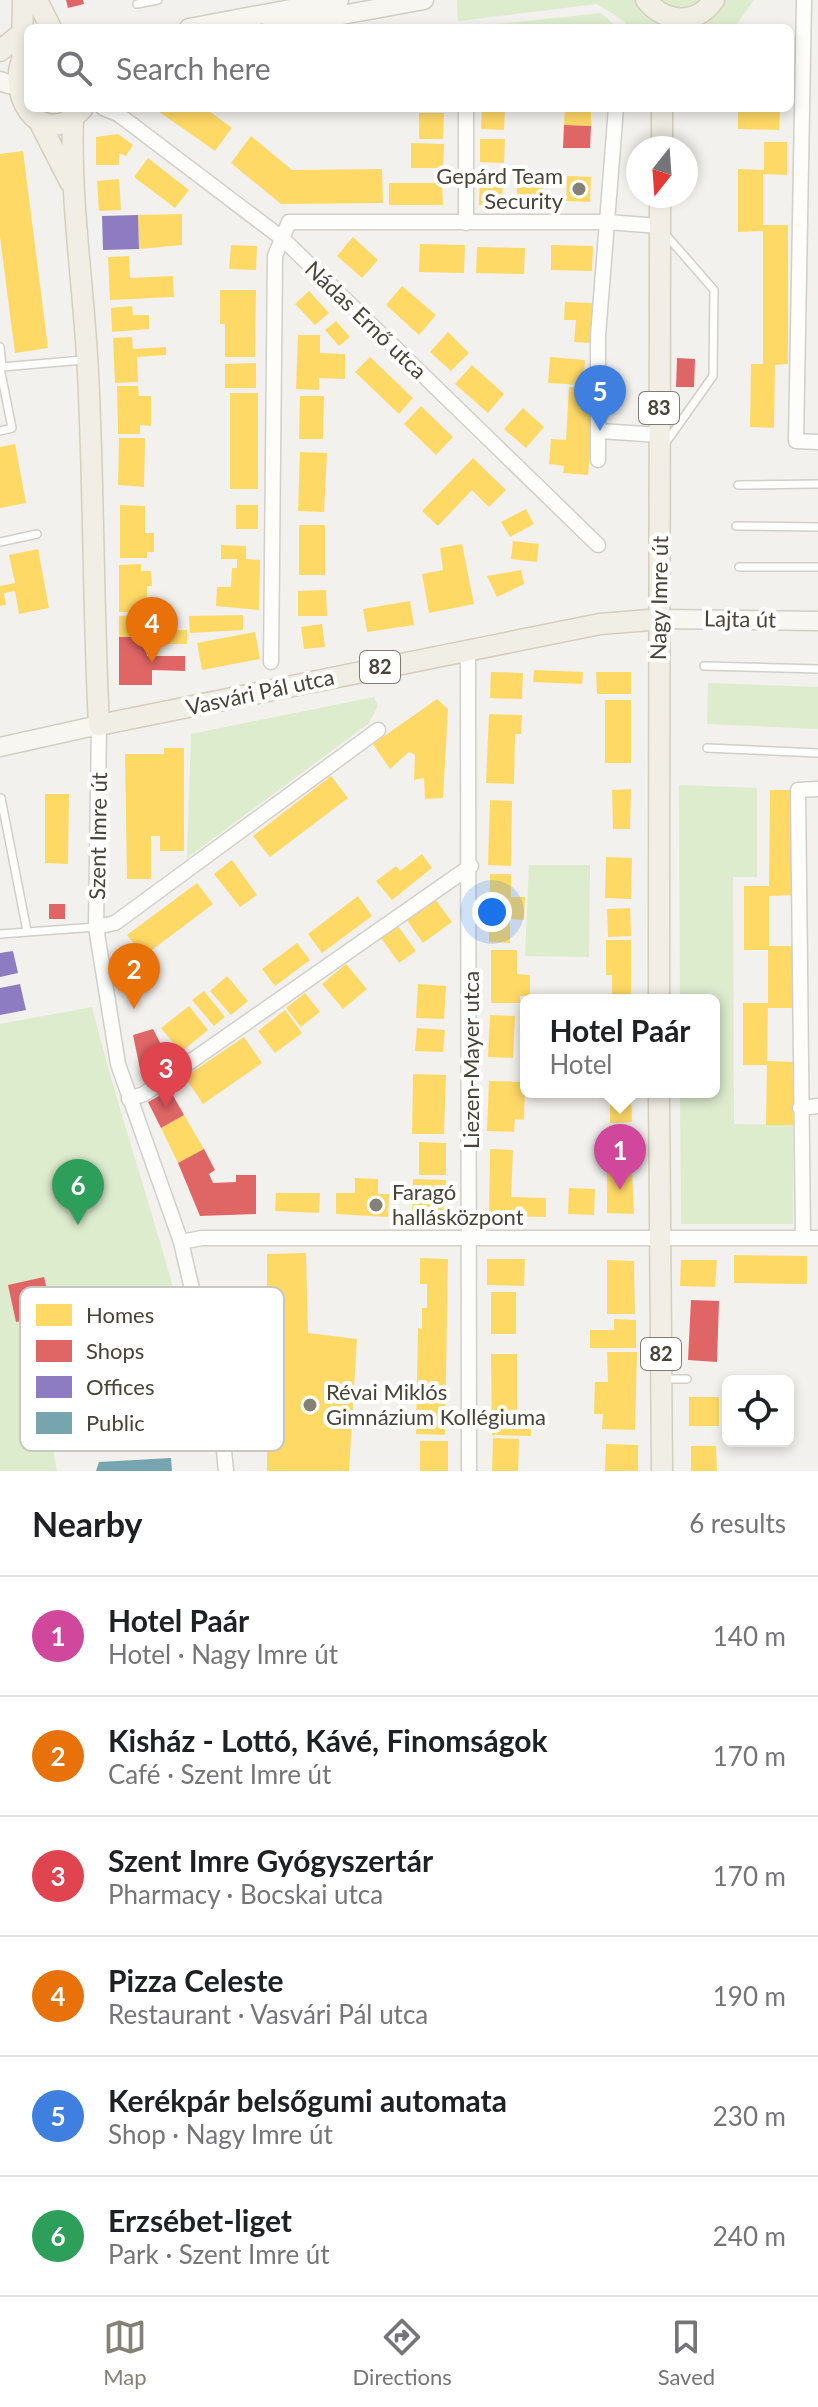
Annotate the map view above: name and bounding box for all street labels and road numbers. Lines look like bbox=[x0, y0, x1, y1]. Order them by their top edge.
street label: Nádas Ernő utca bbox=[300, 255, 433, 384]
road number: 83 bbox=[639, 392, 679, 424]
street label: Nagy Imre út bbox=[644, 535, 673, 660]
street label: Lajta út bbox=[704, 604, 776, 633]
road number: 82 bbox=[360, 651, 400, 683]
street label: Vasvári Pál utca bbox=[183, 663, 336, 720]
street label: Szent Imre út bbox=[83, 772, 112, 900]
street label: Liezen-Mayer utca bbox=[457, 971, 484, 1149]
road number: 82 bbox=[641, 1338, 681, 1370]

